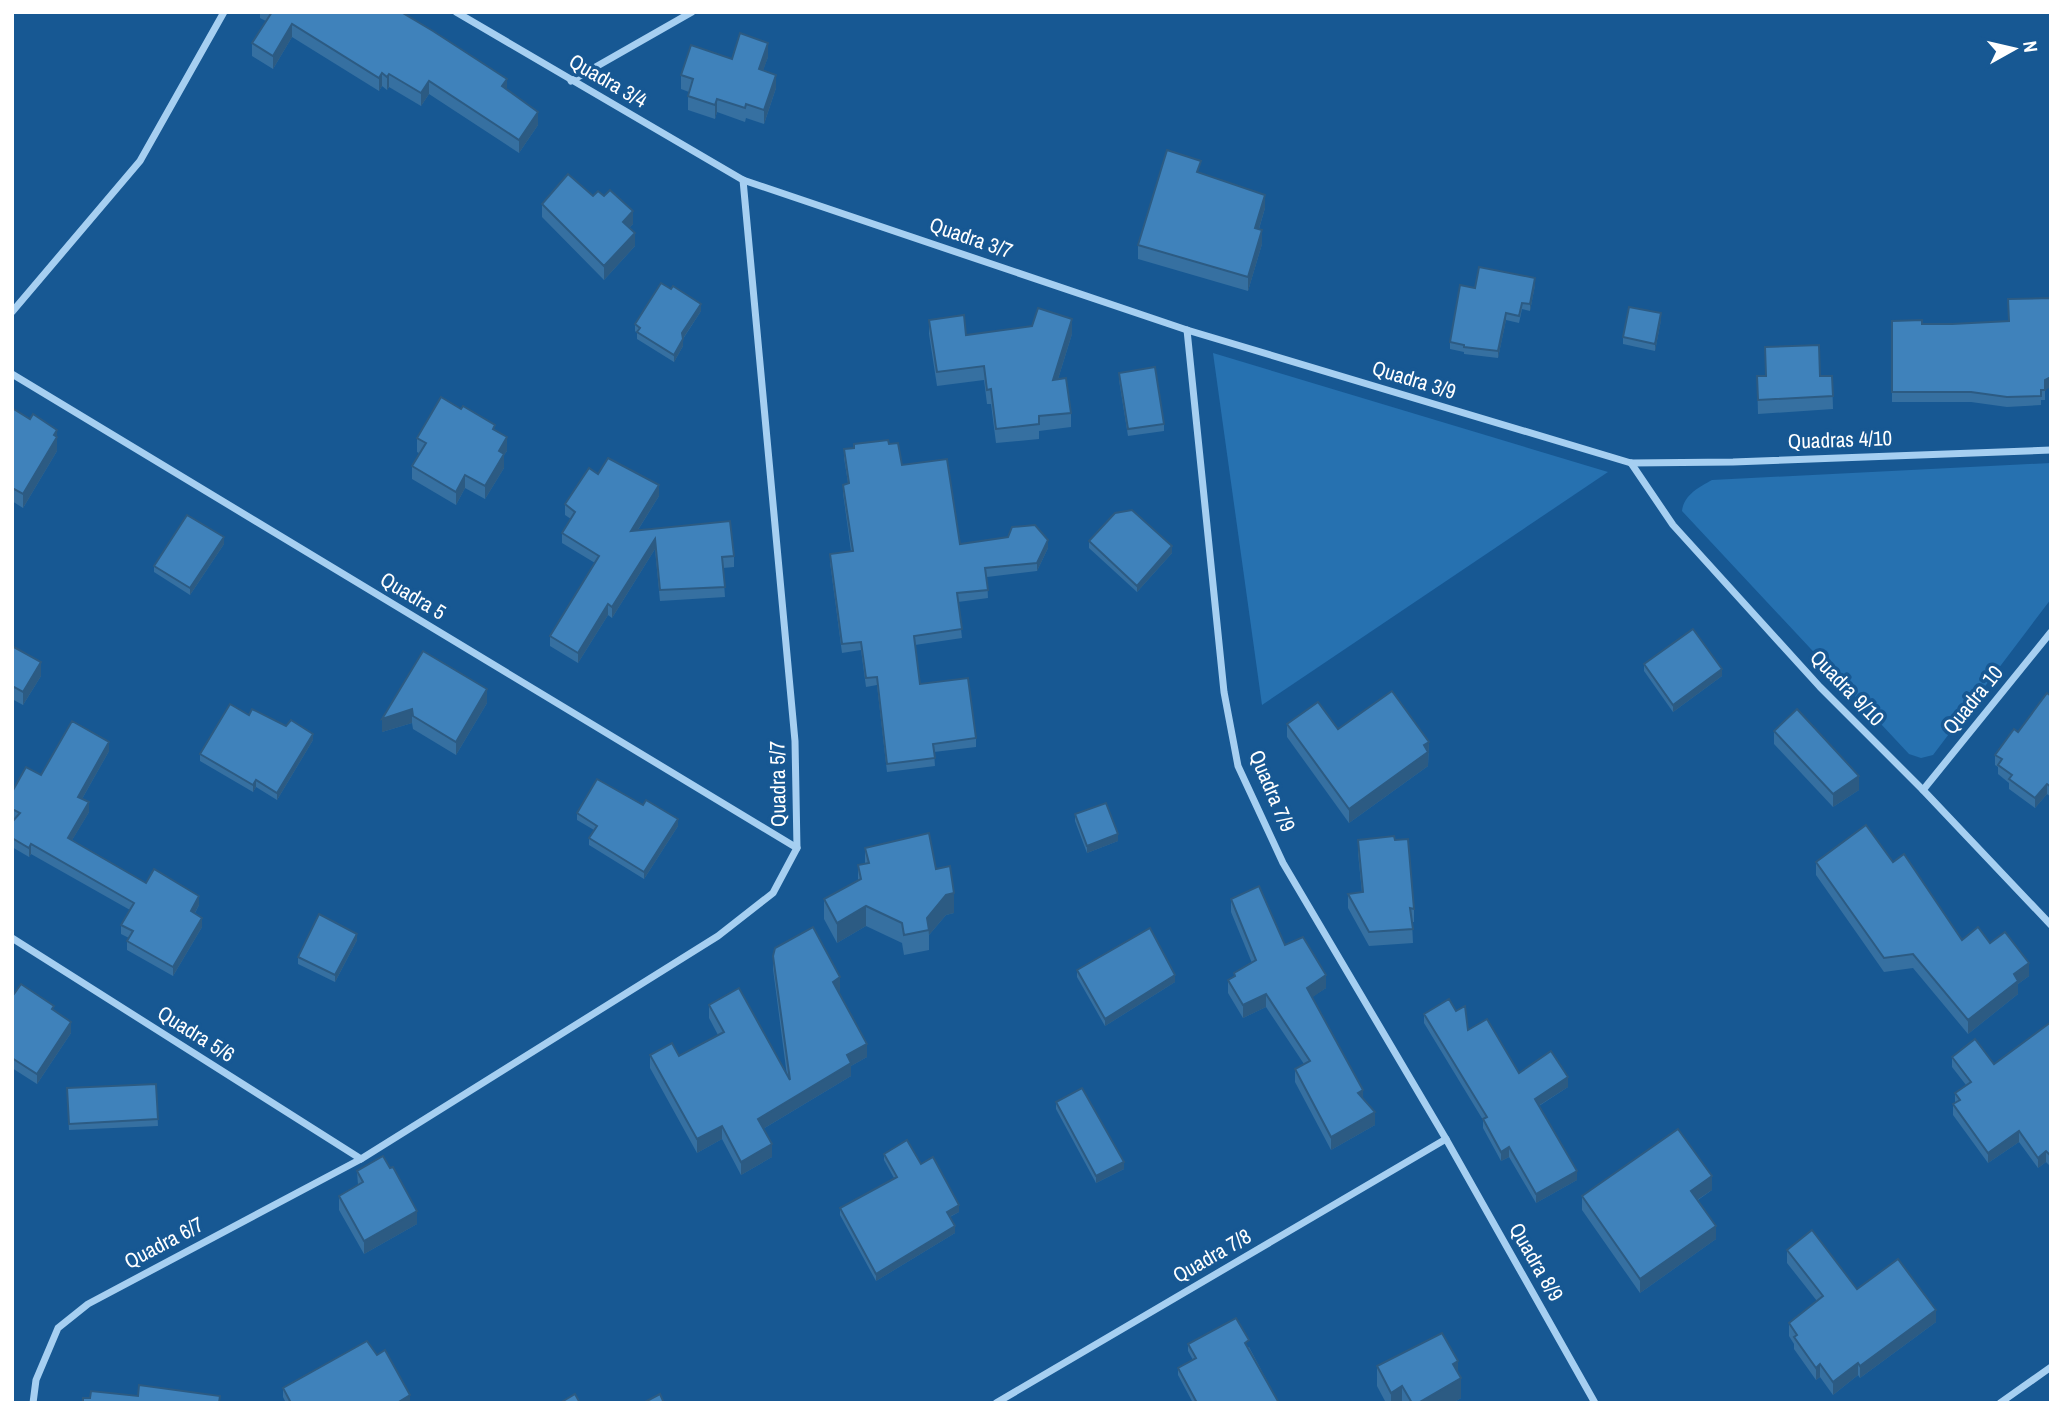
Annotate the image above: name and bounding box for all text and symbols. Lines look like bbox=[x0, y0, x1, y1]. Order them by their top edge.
north arrow bbox=[1979, 14, 2049, 84]
text: N bbox=[2017, 39, 2044, 54]
street label: Quadra 3/4 bbox=[564, 46, 653, 115]
street label: Quadra 3/7 bbox=[926, 210, 1017, 265]
street label: Quadra 3/9 bbox=[1369, 353, 1460, 406]
street label: Quadras 4/10 bbox=[1787, 423, 1893, 456]
street label: Quadra 5 bbox=[375, 565, 452, 626]
street label: Quadra 9/10 bbox=[1804, 643, 1891, 732]
street label: Quadra 10 bbox=[1936, 659, 2009, 740]
street label: Quadra 5/7 bbox=[762, 741, 793, 827]
street label: Quadra 7/9 bbox=[1242, 745, 1303, 836]
street label: Quadra 5/6 bbox=[152, 998, 240, 1069]
street label: Quadra 6/7 bbox=[119, 1210, 209, 1276]
street label: Quadra 8/9 bbox=[1502, 1217, 1571, 1306]
street label: Quadra 7/8 bbox=[1167, 1221, 1256, 1290]

